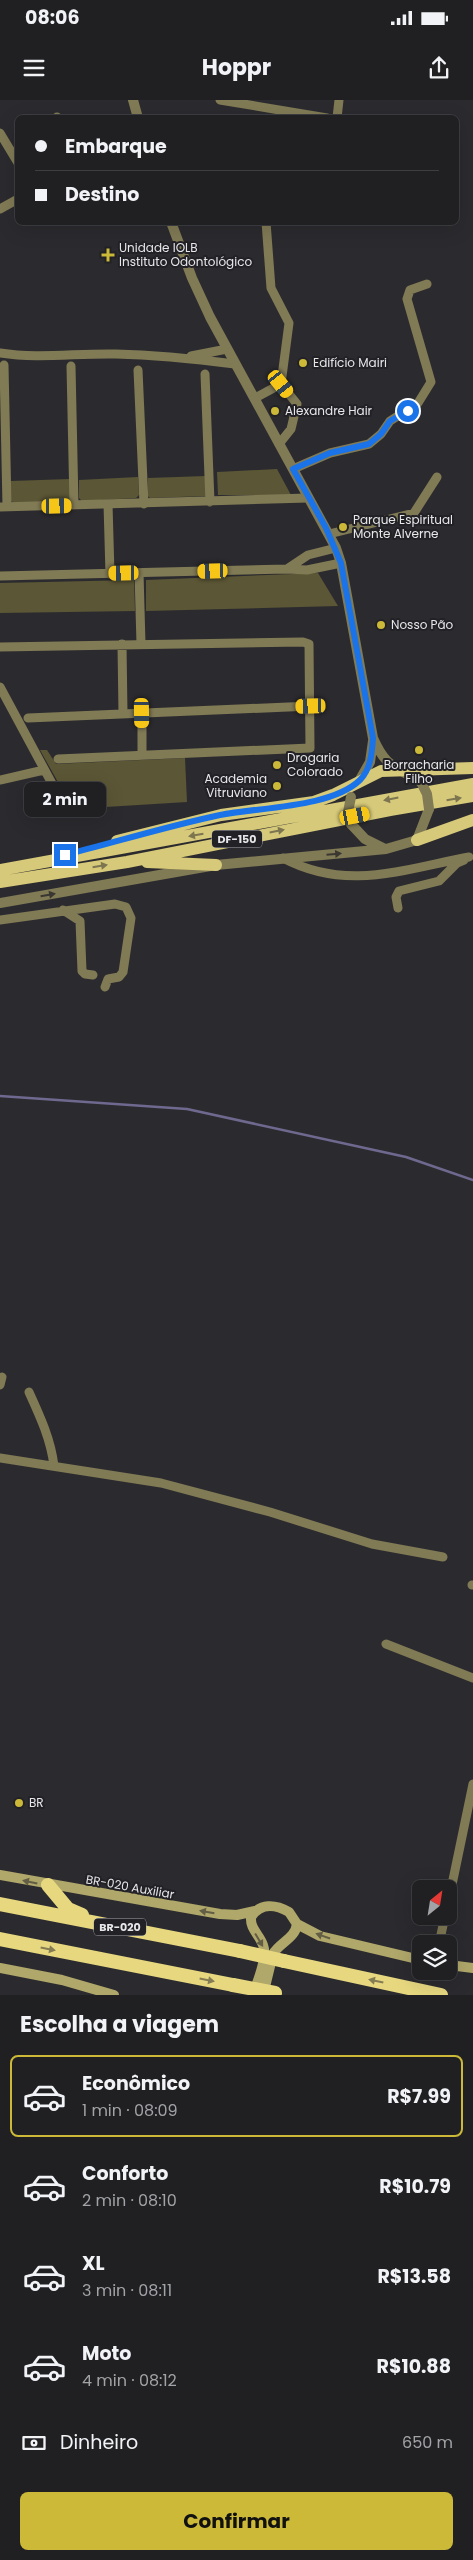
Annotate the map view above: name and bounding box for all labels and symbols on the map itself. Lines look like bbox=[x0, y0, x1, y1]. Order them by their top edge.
place label: Unidade IOLB Instituto Odontológico bbox=[119, 239, 252, 270]
marker: Unidade IOLB Instituto Odontológico bbox=[101, 248, 115, 262]
place label: Edifício Mairi bbox=[313, 354, 387, 371]
marker: Edifício Mairi bbox=[297, 357, 309, 369]
car bbox=[265, 368, 296, 400]
route start bbox=[397, 400, 419, 422]
place label: Alexandre Hair bbox=[285, 402, 373, 419]
marker: Alexandre Hair bbox=[269, 405, 281, 417]
car bbox=[41, 498, 72, 514]
place label: Parque Espiritual Monte Alverne bbox=[353, 511, 453, 542]
marker: Parque Espiritual Monte Alverne bbox=[337, 521, 349, 533]
car bbox=[197, 563, 228, 579]
car bbox=[108, 565, 139, 581]
place label: Nosso Pão bbox=[391, 616, 454, 633]
marker: Nosso Pão bbox=[375, 619, 387, 631]
car bbox=[134, 698, 149, 728]
car bbox=[295, 698, 326, 714]
marker: Borracharia Filho bbox=[413, 744, 425, 756]
place label: Drogaria Colorado bbox=[287, 749, 343, 780]
place label: Borracharia Filho bbox=[384, 756, 454, 787]
marker: Drogaria Colorado bbox=[271, 759, 283, 771]
place label: Academia Vitruviano bbox=[205, 770, 267, 801]
marker: Academia Vitruviano bbox=[271, 780, 283, 792]
callout: 2 min bbox=[24, 782, 106, 818]
one-way arrow bbox=[383, 795, 398, 803]
one-way arrow bbox=[446, 795, 462, 803]
car bbox=[338, 806, 371, 826]
one-way arrow bbox=[269, 827, 285, 835]
one-way arrow bbox=[188, 831, 204, 839]
road number: DF-150 bbox=[212, 831, 262, 848]
route end bbox=[54, 844, 76, 866]
one-way arrow bbox=[327, 849, 343, 857]
one-way arrow bbox=[92, 862, 108, 870]
one-way arrow bbox=[40, 890, 56, 898]
place label: BR bbox=[29, 1794, 44, 1811]
marker: BR bbox=[13, 1797, 25, 1809]
street label: BR-020 Auxiliar bbox=[85, 1870, 176, 1903]
one-way arrow bbox=[21, 1877, 37, 1885]
north arrow bbox=[412, 1880, 458, 1925]
one-way arrow bbox=[199, 1908, 215, 1916]
road number: BR-020 bbox=[94, 1918, 146, 1935]
one-way arrow bbox=[315, 1932, 330, 1940]
one-way arrow bbox=[255, 1933, 264, 1946]
one-way arrow bbox=[40, 1945, 56, 1953]
one-way arrow bbox=[200, 1976, 216, 1984]
one-way arrow bbox=[369, 1977, 384, 1985]

